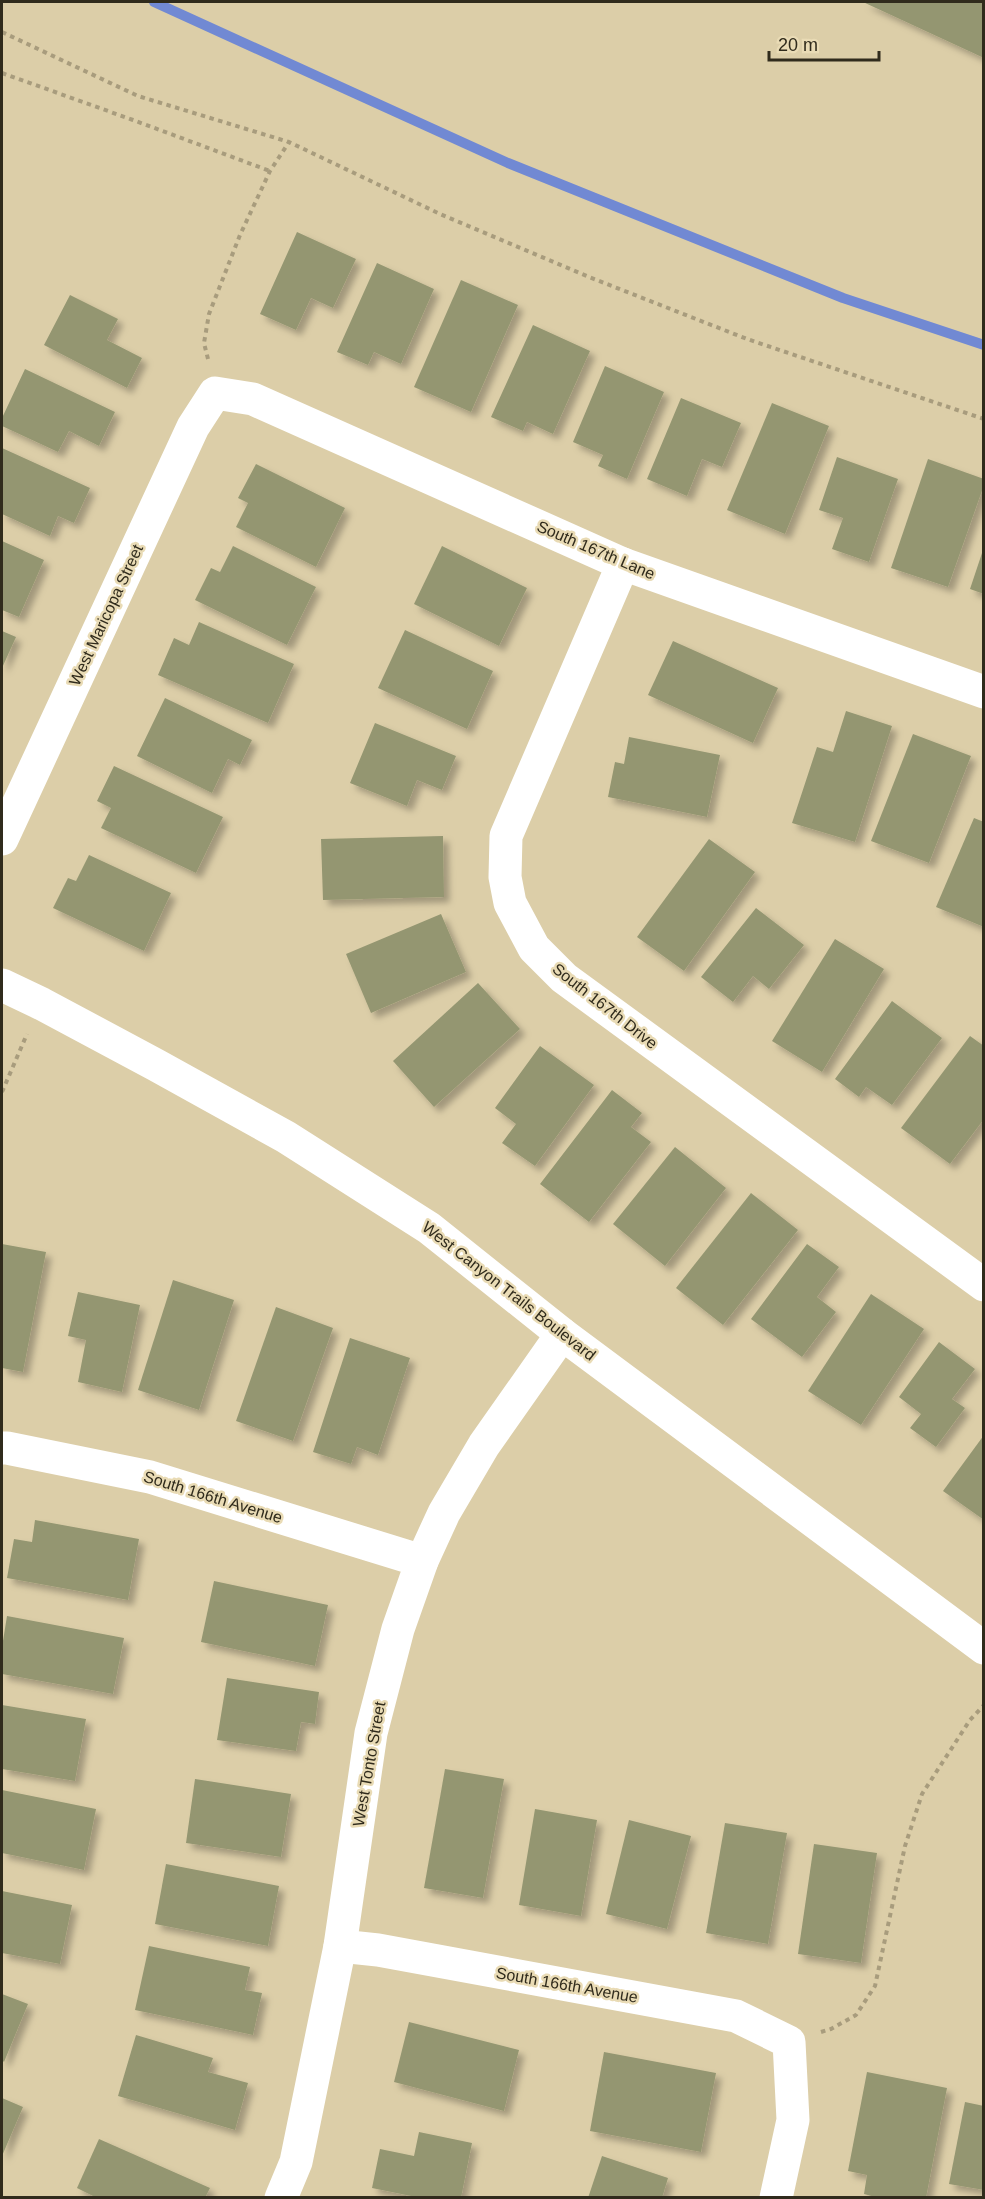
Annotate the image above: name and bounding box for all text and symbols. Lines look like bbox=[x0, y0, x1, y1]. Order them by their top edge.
scale bar bbox=[769, 24, 878, 62]
text: 20 m bbox=[778, 35, 818, 55]
street label: South 167th Lane bbox=[535, 517, 658, 583]
street label: West Maricopa Street bbox=[66, 541, 146, 688]
street label: South 167th Drive bbox=[549, 960, 661, 1052]
street label: West Canyon Trails Boulevard bbox=[419, 1218, 599, 1364]
street label: South 166th Avenue bbox=[142, 1468, 284, 1526]
street label: West Tonto Street bbox=[350, 1700, 388, 1828]
street label: South 166th Avenue bbox=[495, 1964, 639, 2006]

